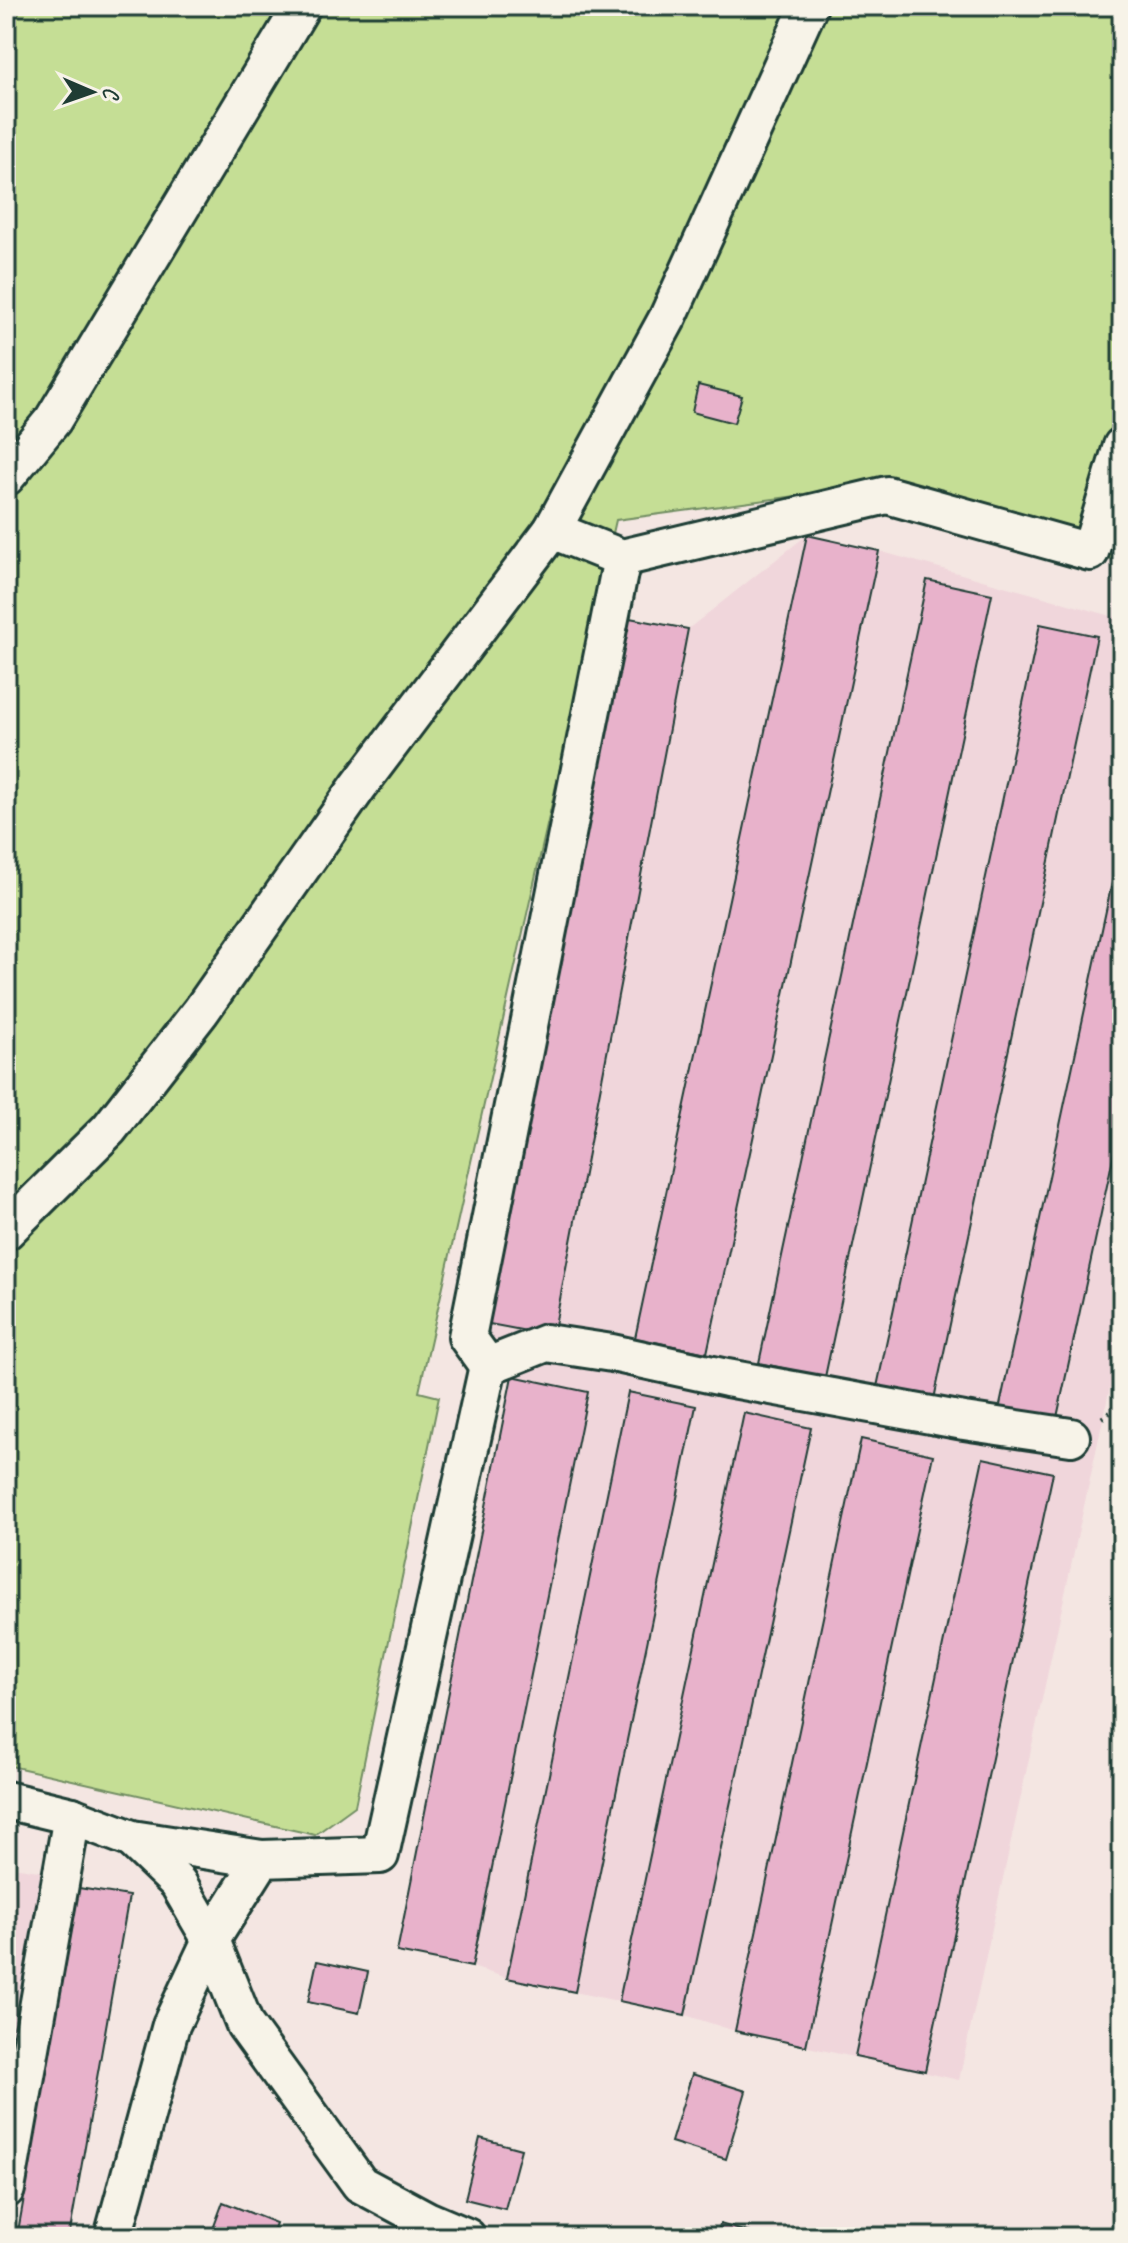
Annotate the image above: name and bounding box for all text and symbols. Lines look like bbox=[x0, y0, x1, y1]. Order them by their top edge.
north arrow bbox=[52, 52, 132, 132]
text: С bbox=[97, 87, 125, 102]

